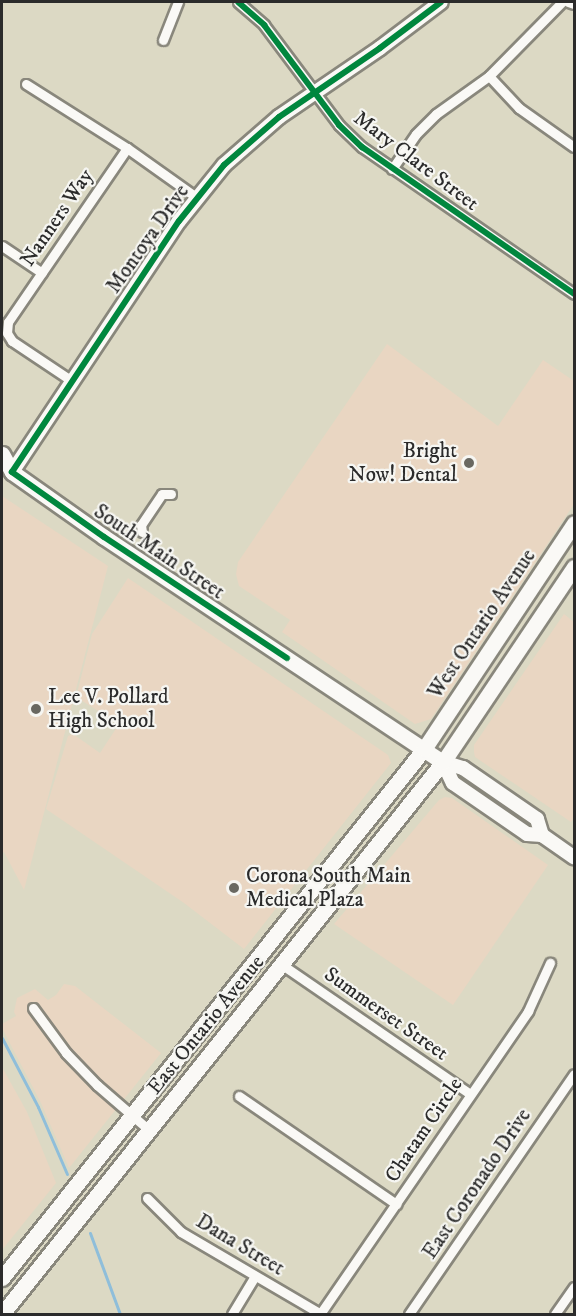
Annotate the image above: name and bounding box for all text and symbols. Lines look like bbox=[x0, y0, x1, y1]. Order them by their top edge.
street label: Mary Clare Street bbox=[348, 106, 484, 216]
street label: Nanners Way bbox=[15, 164, 99, 272]
street label: Montoya Drive bbox=[101, 180, 195, 298]
place label: Bright Now! Dental bbox=[349, 438, 457, 488]
marker: Bright Now! Dental bbox=[462, 456, 476, 470]
street label: South Main Street bbox=[89, 499, 229, 605]
street label: West Ontario Avenue bbox=[423, 544, 541, 704]
place label: Lee V. Pollard High School bbox=[48, 684, 168, 734]
marker: Lee V. Pollard High School bbox=[29, 702, 43, 716]
place label: Corona South Main Medical Plaza bbox=[246, 863, 411, 913]
marker: Corona South Main Medical Plaza bbox=[227, 881, 241, 895]
street label: East Ontario Avenue bbox=[142, 950, 270, 1100]
street label: Summerset Street bbox=[319, 962, 453, 1066]
street label: Chatam Circle bbox=[380, 1073, 468, 1187]
street label: East Coronado Drive bbox=[417, 1104, 537, 1264]
street label: Dana Street bbox=[191, 1209, 289, 1281]

